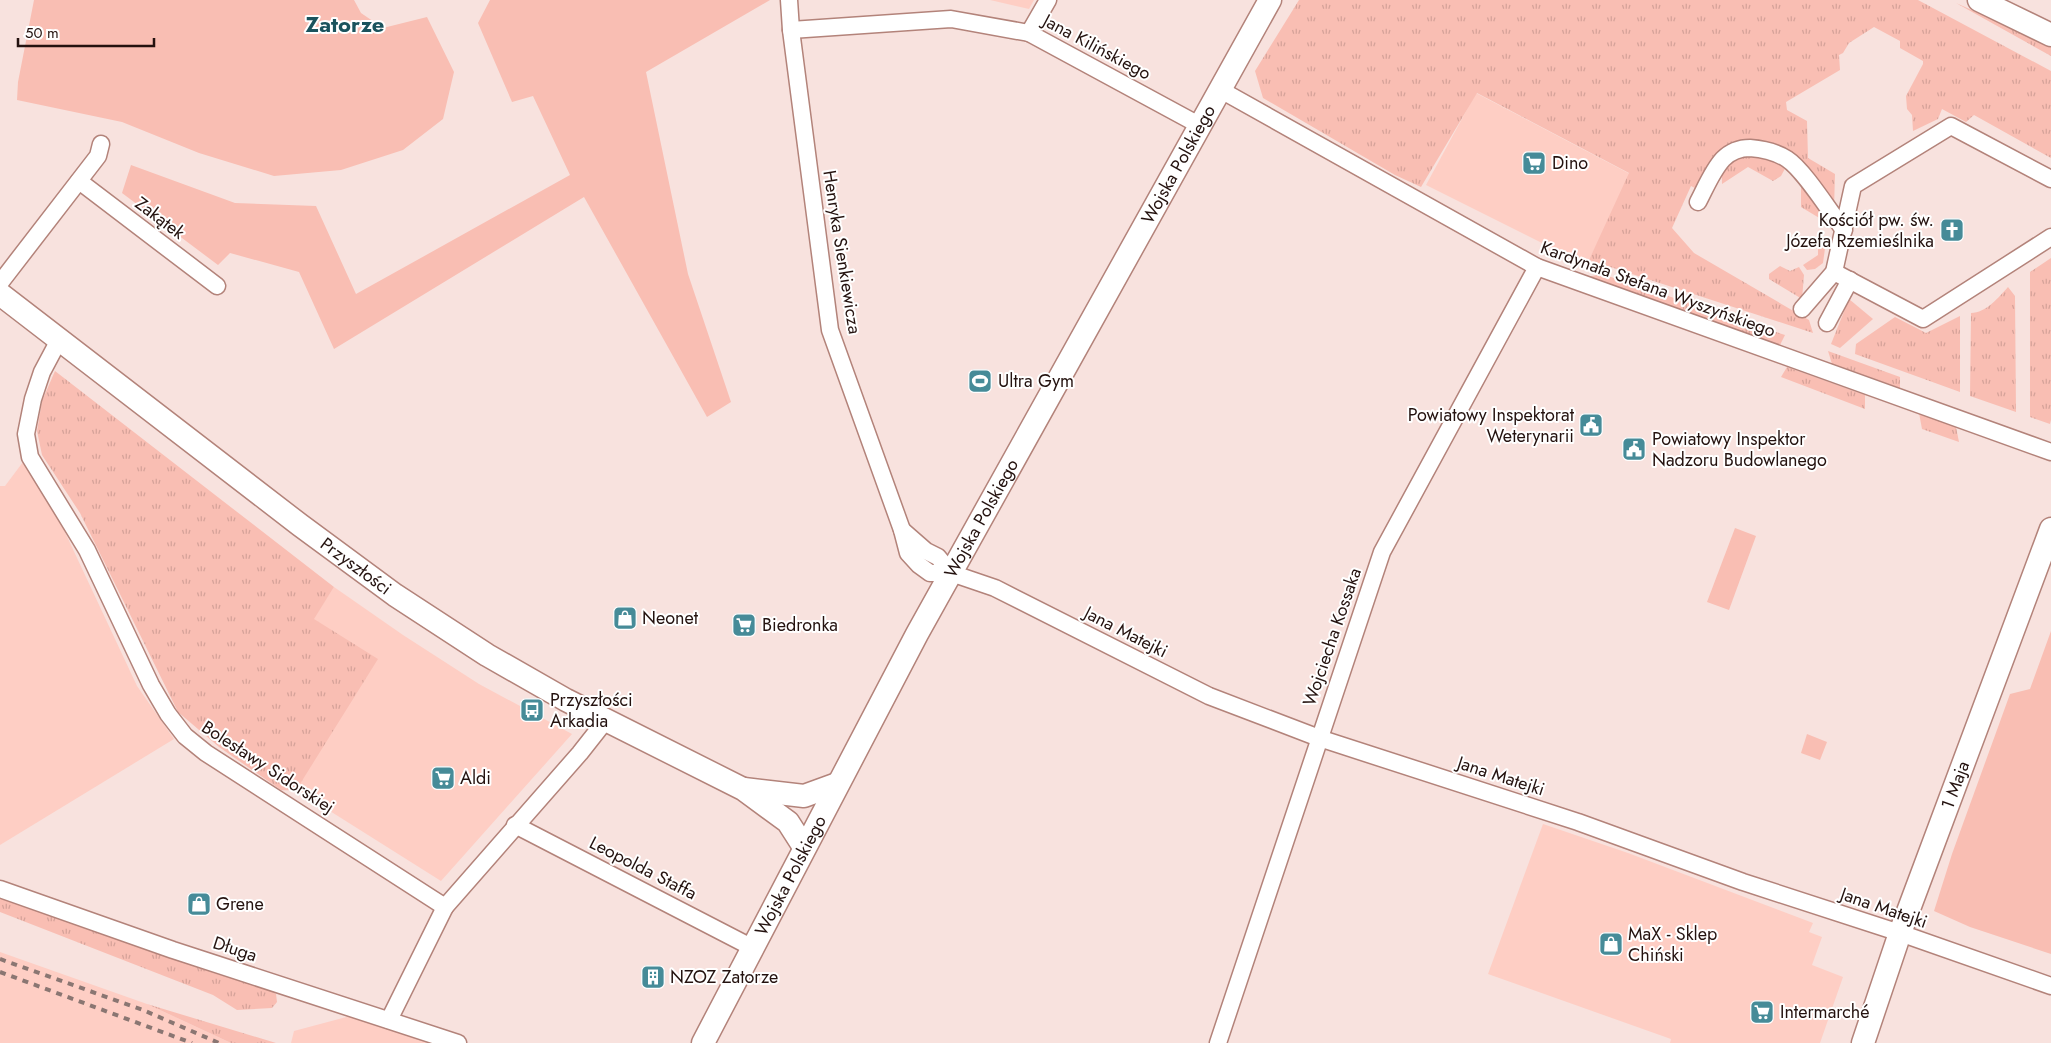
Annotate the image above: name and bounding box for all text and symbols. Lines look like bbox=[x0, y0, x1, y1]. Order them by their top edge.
street label: Jana Kilińskiego bbox=[1037, 7, 1156, 86]
district label: Zatorze bbox=[306, 8, 384, 40]
scale bar bbox=[18, 15, 154, 47]
text: 50 m bbox=[25, 22, 59, 44]
street label: Wojska Polskiego bbox=[1135, 100, 1222, 229]
supermarket icon: Dino bbox=[1521, 150, 1547, 176]
place label: Dino bbox=[1552, 150, 1588, 176]
street label: Henryka Sienkiewicza bbox=[816, 168, 868, 336]
street label: Zakątek bbox=[130, 191, 190, 245]
place label: Kościół pw. św. Józefa Rzemieślnika bbox=[1784, 207, 1934, 254]
church icon: Kościół pw. św. Józefa Rzemieślnika bbox=[1939, 217, 1965, 243]
street label: Kardynała Stefana Wyszyńskiego bbox=[1537, 234, 1779, 344]
sports icon: Ultra Gym bbox=[967, 368, 993, 394]
place label: Ultra Gym bbox=[998, 368, 1074, 394]
place label: Powiatowy Inspektorat Weterynarii bbox=[1408, 402, 1575, 449]
public building icon: Powiatowy Inspektorat Weterynarii bbox=[1578, 412, 1604, 438]
place label: Powiatowy Inspektor Nadzoru Budowlanego bbox=[1652, 426, 1827, 473]
public building icon: Powiatowy Inspektor Nadzoru Budowlanego bbox=[1621, 436, 1647, 462]
street label: Wojska Polskiego bbox=[938, 454, 1025, 583]
street label: Przyszłości bbox=[315, 531, 397, 601]
street label: Wojciecha Kossaka bbox=[1296, 564, 1368, 710]
street label: Jana Matejki bbox=[1078, 599, 1172, 664]
shop icon: Neonet bbox=[612, 605, 638, 631]
place label: Neonet bbox=[642, 605, 699, 631]
supermarket icon: Biedronka bbox=[731, 612, 757, 638]
place label: Biedronka bbox=[762, 612, 838, 638]
place label: Przyszłości Arkadia bbox=[550, 687, 633, 734]
bus stop icon: Przyszłości Arkadia bbox=[519, 697, 545, 723]
street label: Bolesławy Sidorskiej bbox=[196, 714, 340, 820]
street label: Jana Matejki bbox=[1452, 749, 1548, 802]
street label: 1 Maja bbox=[1934, 757, 1976, 813]
supermarket icon: Aldi bbox=[430, 765, 456, 791]
place label: Aldi bbox=[460, 765, 491, 791]
street label: Wojska Polskiego bbox=[748, 811, 833, 940]
street label: Leopolda Staffa bbox=[585, 830, 701, 906]
street label: Jana Matejki bbox=[1835, 880, 1931, 935]
shop icon: Grene bbox=[186, 891, 212, 917]
place label: Grene bbox=[216, 891, 264, 917]
place label: MaX - Sklep Chiński bbox=[1628, 921, 1717, 968]
street label: Długa bbox=[210, 930, 260, 968]
shop icon: MaX - Sklep Chiński bbox=[1598, 931, 1624, 957]
building icon: NZOZ Zatorze bbox=[640, 964, 666, 990]
place label: NZOZ Zatorze bbox=[670, 964, 778, 990]
supermarket icon: Intermarché bbox=[1749, 999, 1775, 1025]
place label: Intermarché bbox=[1780, 999, 1870, 1025]

